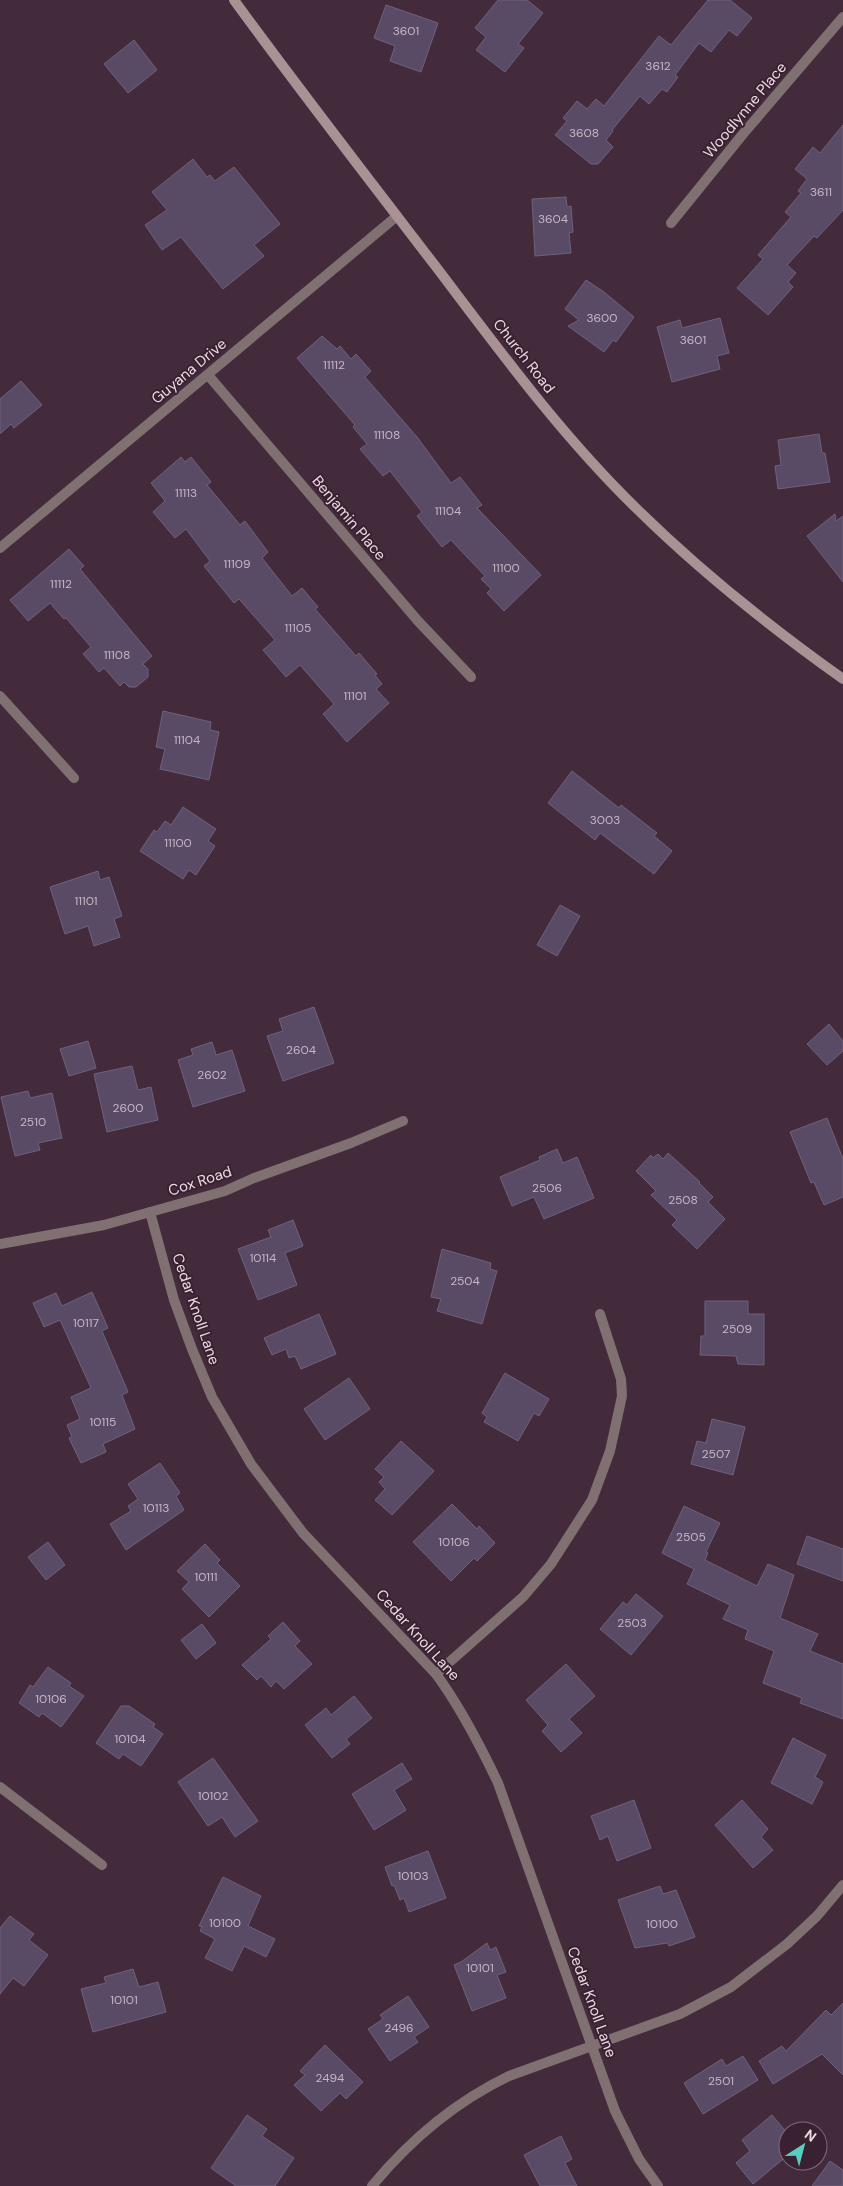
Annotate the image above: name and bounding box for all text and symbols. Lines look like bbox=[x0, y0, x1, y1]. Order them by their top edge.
house number: 3601 bbox=[393, 23, 419, 39]
house number: 3612 bbox=[645, 58, 671, 74]
street label: Woodlynne Place bbox=[699, 58, 791, 162]
house number: 3608 bbox=[569, 125, 599, 141]
house number: 3611 bbox=[810, 184, 832, 200]
house number: 3604 bbox=[538, 211, 568, 227]
house number: 3600 bbox=[586, 310, 618, 326]
street label: Church Road bbox=[489, 315, 559, 397]
house number: 3601 bbox=[680, 332, 706, 348]
street label: Guyana Drive bbox=[147, 334, 231, 408]
house number: 11112 bbox=[323, 357, 345, 373]
house number: 11108 bbox=[374, 427, 400, 443]
street label: Benjamin Place bbox=[308, 471, 390, 565]
house number: 11113 bbox=[175, 485, 197, 501]
house number: 11104 bbox=[435, 503, 461, 519]
house number: 11109 bbox=[224, 556, 250, 572]
house number: 11100 bbox=[492, 560, 520, 576]
house number: 11112 bbox=[50, 576, 72, 592]
house number: 11105 bbox=[285, 620, 311, 636]
house number: 11108 bbox=[104, 647, 130, 663]
house number: 11101 bbox=[343, 688, 367, 704]
house number: 11104 bbox=[174, 732, 200, 748]
house number: 3003 bbox=[590, 812, 620, 828]
house number: 11100 bbox=[164, 835, 192, 851]
house number: 11101 bbox=[74, 893, 98, 909]
house number: 2604 bbox=[286, 1042, 316, 1058]
house number: 2602 bbox=[197, 1067, 227, 1083]
house number: 2600 bbox=[113, 1100, 143, 1116]
house number: 2510 bbox=[20, 1114, 46, 1130]
street label: Cox Road bbox=[166, 1161, 234, 1201]
house number: 2506 bbox=[532, 1180, 562, 1196]
house number: 2508 bbox=[668, 1192, 698, 1208]
house number: 10114 bbox=[250, 1250, 276, 1266]
street label: Cedar Knoll Lane bbox=[168, 1251, 224, 1367]
house number: 2504 bbox=[450, 1273, 480, 1289]
house number: 10117 bbox=[73, 1315, 99, 1331]
house number: 2509 bbox=[722, 1321, 752, 1337]
house number: 10115 bbox=[90, 1414, 116, 1430]
house number: 2507 bbox=[702, 1446, 730, 1462]
house number: 10113 bbox=[143, 1500, 169, 1516]
house number: 2505 bbox=[676, 1529, 706, 1545]
house number: 10106 bbox=[438, 1534, 470, 1550]
house number: 10111 bbox=[194, 1569, 218, 1585]
street label: Cedar Knoll Lane bbox=[372, 1585, 464, 1685]
house number: 2503 bbox=[617, 1615, 647, 1631]
house number: 10106 bbox=[35, 1691, 67, 1707]
house number: 10104 bbox=[114, 1731, 146, 1747]
house number: 10102 bbox=[198, 1788, 228, 1804]
house number: 10103 bbox=[398, 1868, 429, 1884]
house number: 10100 bbox=[209, 1915, 241, 1931]
house number: 10100 bbox=[646, 1916, 678, 1932]
street label: Cedar Knoll Lane bbox=[563, 1944, 621, 2060]
house number: 10101 bbox=[466, 1960, 494, 1976]
house number: 10101 bbox=[110, 1992, 138, 2008]
house number: 2496 bbox=[384, 2020, 414, 2036]
house number: 2494 bbox=[316, 2070, 344, 2086]
house number: 2501 bbox=[708, 2073, 734, 2089]
north arrow bbox=[778, 2121, 828, 2171]
text: N bbox=[801, 2125, 820, 2146]

